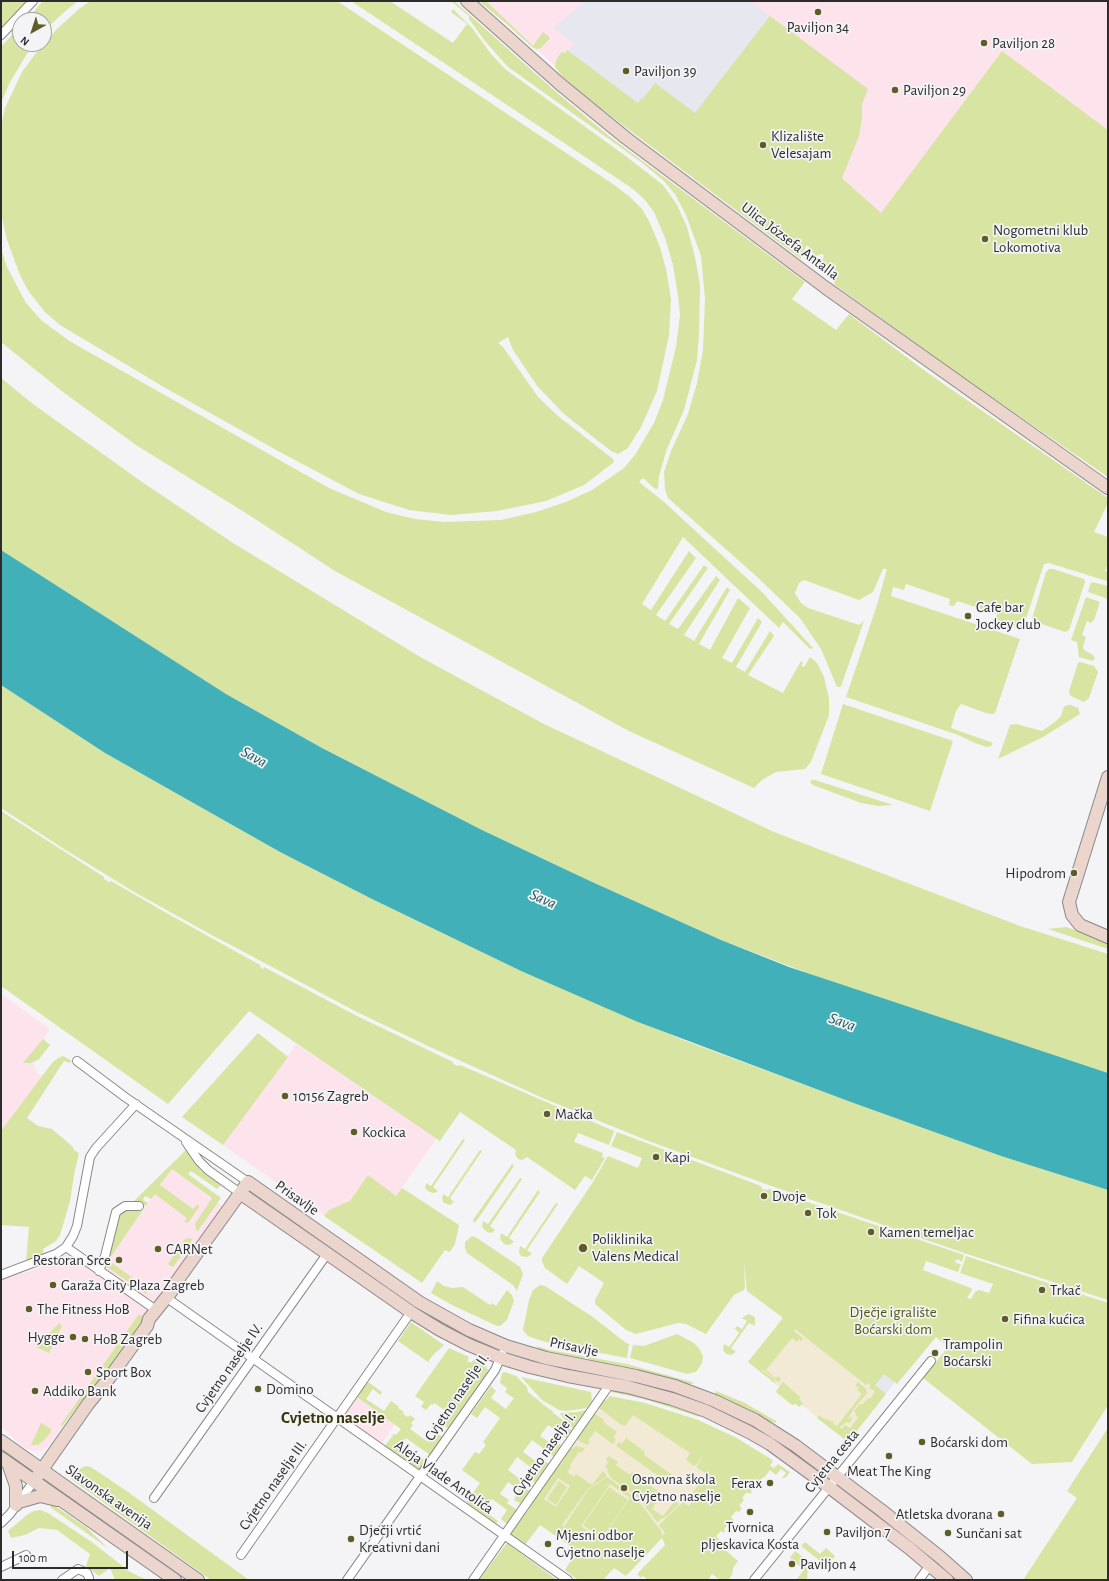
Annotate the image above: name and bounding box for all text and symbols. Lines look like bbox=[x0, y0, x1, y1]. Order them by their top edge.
marker: Paviljon 34 bbox=[813, 7, 823, 17]
north arrow bbox=[12, 12, 52, 52]
place label: Paviljon 34 bbox=[787, 18, 849, 36]
text: N bbox=[18, 34, 31, 48]
place label: Paviljon 28 bbox=[992, 34, 1055, 52]
marker: Paviljon 28 bbox=[979, 38, 989, 48]
place label: Paviljon 39 bbox=[634, 62, 696, 80]
marker: Paviljon 39 bbox=[621, 66, 631, 76]
place label: Paviljon 29 bbox=[903, 81, 966, 99]
marker: Paviljon 29 bbox=[890, 85, 900, 95]
place label: Klizalište Velesajam bbox=[771, 127, 832, 162]
marker: Klizalište Velesajam bbox=[758, 140, 768, 150]
street label: Ulica Józsefa Antalla bbox=[737, 198, 843, 284]
place label: Nogometni klub Lokomotiva bbox=[993, 221, 1088, 256]
marker: Nogometni klub Lokomotiva bbox=[980, 234, 990, 244]
place label: Cafe bar Jockey club bbox=[976, 598, 1041, 633]
marker: Cafe bar Jockey club bbox=[963, 611, 973, 621]
water label: Sava bbox=[238, 742, 270, 772]
place label: Hipodrom bbox=[1005, 864, 1066, 882]
marker: Hipodrom bbox=[1069, 868, 1079, 878]
water label: Sava bbox=[527, 885, 559, 913]
water label: Sava bbox=[826, 1008, 858, 1036]
place label: 10156 Zagreb bbox=[293, 1087, 369, 1105]
marker: 10156 Zagreb bbox=[280, 1091, 290, 1101]
place label: Mačka bbox=[555, 1105, 593, 1123]
marker: Mačka bbox=[542, 1109, 552, 1119]
place label: Kockica bbox=[362, 1123, 406, 1141]
marker: Kockica bbox=[349, 1127, 359, 1137]
place label: Kapi bbox=[664, 1148, 690, 1166]
marker: Kapi bbox=[651, 1152, 661, 1162]
street label: Prisavlje bbox=[272, 1176, 322, 1220]
place label: Dvoje bbox=[772, 1187, 806, 1205]
marker: Dvoje bbox=[759, 1191, 769, 1201]
place label: Tok bbox=[816, 1204, 837, 1222]
marker: Tok bbox=[803, 1208, 813, 1218]
place label: Kamen temeljac bbox=[879, 1223, 974, 1241]
marker: Kamen temeljac bbox=[866, 1227, 876, 1237]
place label: Poliklinika Valens Medical bbox=[592, 1230, 679, 1265]
place label: CARNet bbox=[166, 1240, 212, 1258]
marker: Poliklinika Valens Medical bbox=[577, 1242, 589, 1254]
marker: CARNet bbox=[153, 1244, 163, 1254]
place label: Restoran Srce bbox=[33, 1251, 111, 1269]
marker: Restoran Srce bbox=[114, 1255, 124, 1265]
place label: Garaža City Plaza Zagreb bbox=[61, 1276, 205, 1294]
marker: Garaža City Plaza Zagreb bbox=[48, 1280, 58, 1290]
place label: Trkač bbox=[1050, 1281, 1080, 1299]
marker: Trkač bbox=[1037, 1285, 1047, 1295]
place label: The Fitness HoB bbox=[37, 1300, 130, 1318]
park label: Dječje igralište Boćarski dom bbox=[849, 1303, 937, 1338]
marker: The Fitness HoB bbox=[24, 1304, 34, 1314]
place label: Fifina kućica bbox=[1013, 1310, 1085, 1328]
marker: Fifina kućica bbox=[1000, 1314, 1010, 1324]
street label: Cvjetno naselje IV. bbox=[191, 1320, 267, 1416]
place label: Hygge bbox=[28, 1328, 65, 1346]
place label: HoB Zagreb bbox=[93, 1330, 162, 1348]
marker: Hygge bbox=[68, 1332, 78, 1342]
street label: Prisavlje bbox=[548, 1333, 600, 1361]
marker: HoB Zagreb bbox=[80, 1334, 90, 1344]
place label: Trampolin Boćarski bbox=[943, 1335, 1003, 1370]
marker: Trampolin Boćarski bbox=[930, 1348, 940, 1358]
street label: Cvjetno naselje II. bbox=[421, 1349, 493, 1445]
place label: Sport Box bbox=[96, 1363, 152, 1381]
marker: Sport Box bbox=[83, 1367, 93, 1377]
place label: Domino bbox=[266, 1380, 314, 1398]
place label: Addiko Bank bbox=[43, 1382, 116, 1400]
marker: Domino bbox=[253, 1384, 263, 1394]
marker: Addiko Bank bbox=[30, 1386, 40, 1396]
district label: Cvjetno naselje bbox=[281, 1408, 385, 1428]
street label: Cvjetno naselje I. bbox=[508, 1409, 580, 1499]
street label: Cvjetna cesta bbox=[801, 1426, 863, 1496]
place label: Boćarski dom bbox=[930, 1433, 1008, 1451]
street label: Cvjetno naselje III. bbox=[235, 1436, 311, 1534]
street label: Aleja Vlade Antolića bbox=[391, 1436, 497, 1518]
marker: Boćarski dom bbox=[917, 1437, 927, 1447]
marker: Meat The King bbox=[884, 1451, 894, 1461]
street label: Slavonska avenija bbox=[62, 1460, 156, 1534]
place label: Meat The King bbox=[847, 1462, 931, 1480]
place label: Osnovna škola Cvjetno naselje bbox=[632, 1470, 721, 1505]
place label: Ferax bbox=[731, 1474, 762, 1492]
marker: Ferax bbox=[765, 1478, 775, 1488]
marker: Osnovna škola Cvjetno naselje bbox=[619, 1483, 629, 1493]
place label: Atletska dvorana bbox=[896, 1505, 993, 1523]
marker: Tvornica pljeskavica Kosta bbox=[745, 1507, 755, 1517]
marker: Atletska dvorana bbox=[996, 1509, 1006, 1519]
place label: Tvornica pljeskavica Kosta bbox=[701, 1518, 799, 1553]
place label: Dječji vrtić Kreativni dani bbox=[359, 1521, 440, 1556]
place label: Paviljon 7 bbox=[835, 1523, 890, 1541]
place label: Sunčani sat bbox=[956, 1524, 1022, 1542]
place label: Mjesni odbor Cvjetno naselje bbox=[556, 1526, 645, 1561]
marker: Paviljon 7 bbox=[822, 1527, 832, 1537]
marker: Sunčani sat bbox=[943, 1528, 953, 1538]
marker: Dječji vrtić Kreativni dani bbox=[346, 1534, 356, 1544]
marker: Mjesni odbor Cvjetno naselje bbox=[543, 1539, 553, 1549]
scale bar bbox=[14, 1543, 130, 1569]
text: 100 m bbox=[19, 1552, 47, 1564]
place label: Paviljon 4 bbox=[800, 1555, 856, 1573]
marker: Paviljon 4 bbox=[787, 1559, 797, 1569]

